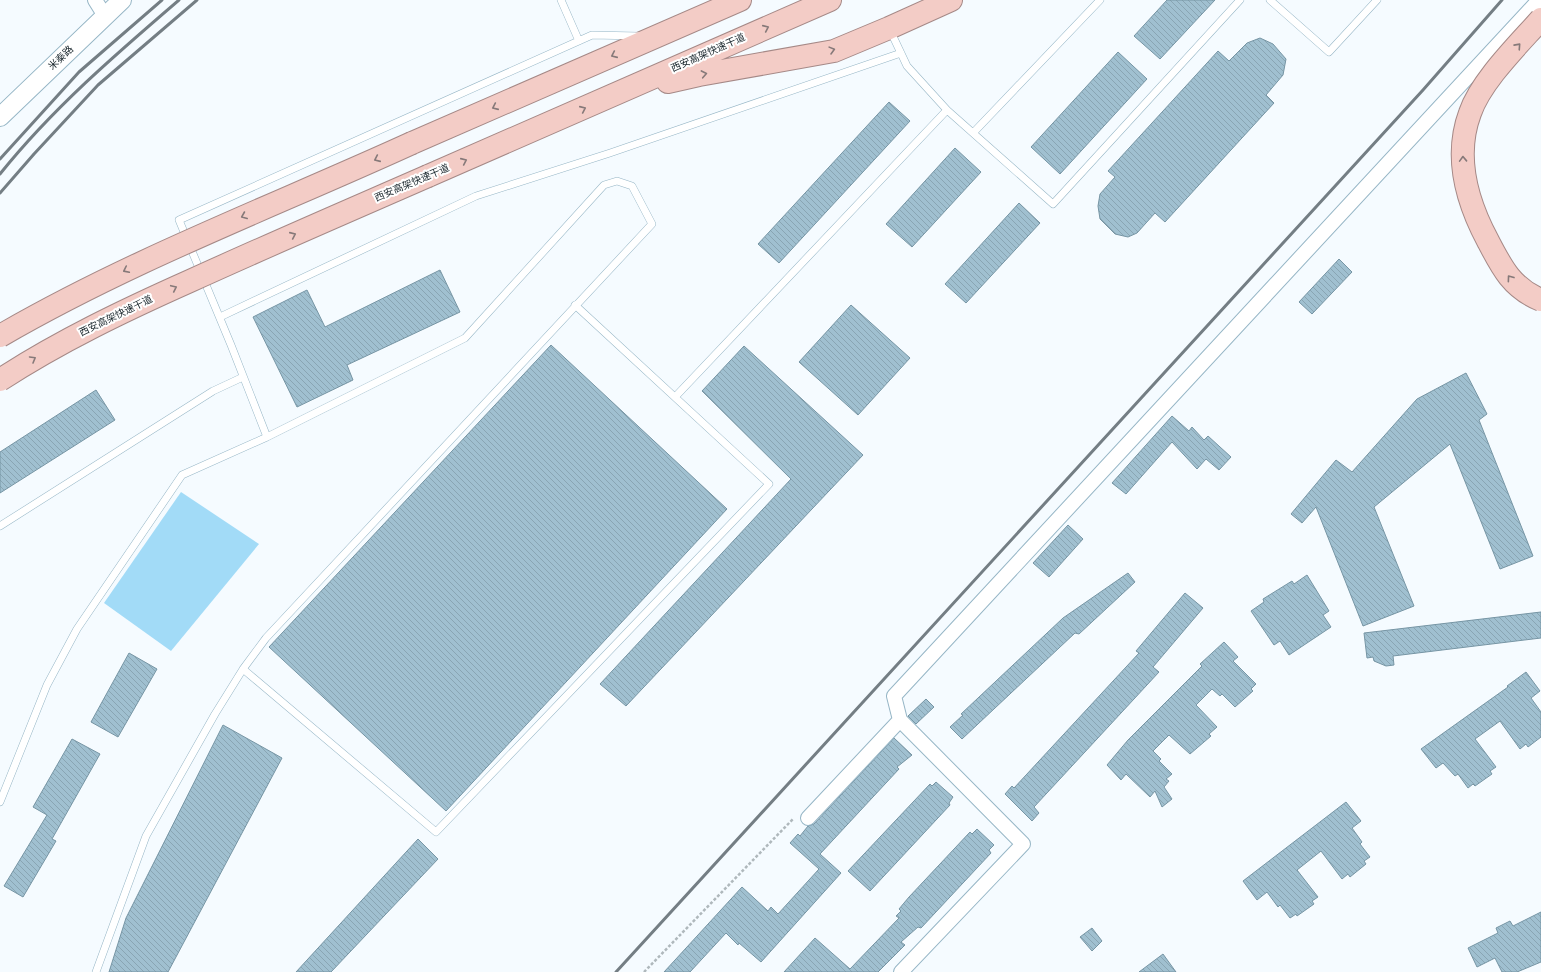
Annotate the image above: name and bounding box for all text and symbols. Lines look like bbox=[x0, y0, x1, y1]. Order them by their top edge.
one-way arrow bbox=[761, 25, 769, 33]
street label: 西安高架快速干道 bbox=[669, 31, 747, 75]
street label: 米秦路 bbox=[46, 43, 76, 73]
one-way arrow bbox=[1513, 43, 1520, 50]
one-way arrow bbox=[829, 47, 835, 55]
one-way arrow bbox=[611, 50, 618, 58]
one-way arrow bbox=[701, 70, 708, 79]
one-way arrow bbox=[492, 102, 499, 110]
one-way arrow bbox=[579, 105, 586, 113]
one-way arrow bbox=[373, 155, 380, 163]
one-way arrow bbox=[1459, 156, 1467, 162]
one-way arrow bbox=[459, 158, 467, 166]
street label: 西安高架快速干道 bbox=[373, 162, 451, 204]
one-way arrow bbox=[241, 212, 248, 220]
one-way arrow bbox=[288, 232, 296, 240]
one-way arrow bbox=[123, 265, 130, 272]
one-way arrow bbox=[1508, 276, 1515, 283]
one-way arrow bbox=[170, 285, 177, 293]
street label: 西安高架快速干道 bbox=[77, 293, 155, 339]
one-way arrow bbox=[29, 356, 36, 364]

